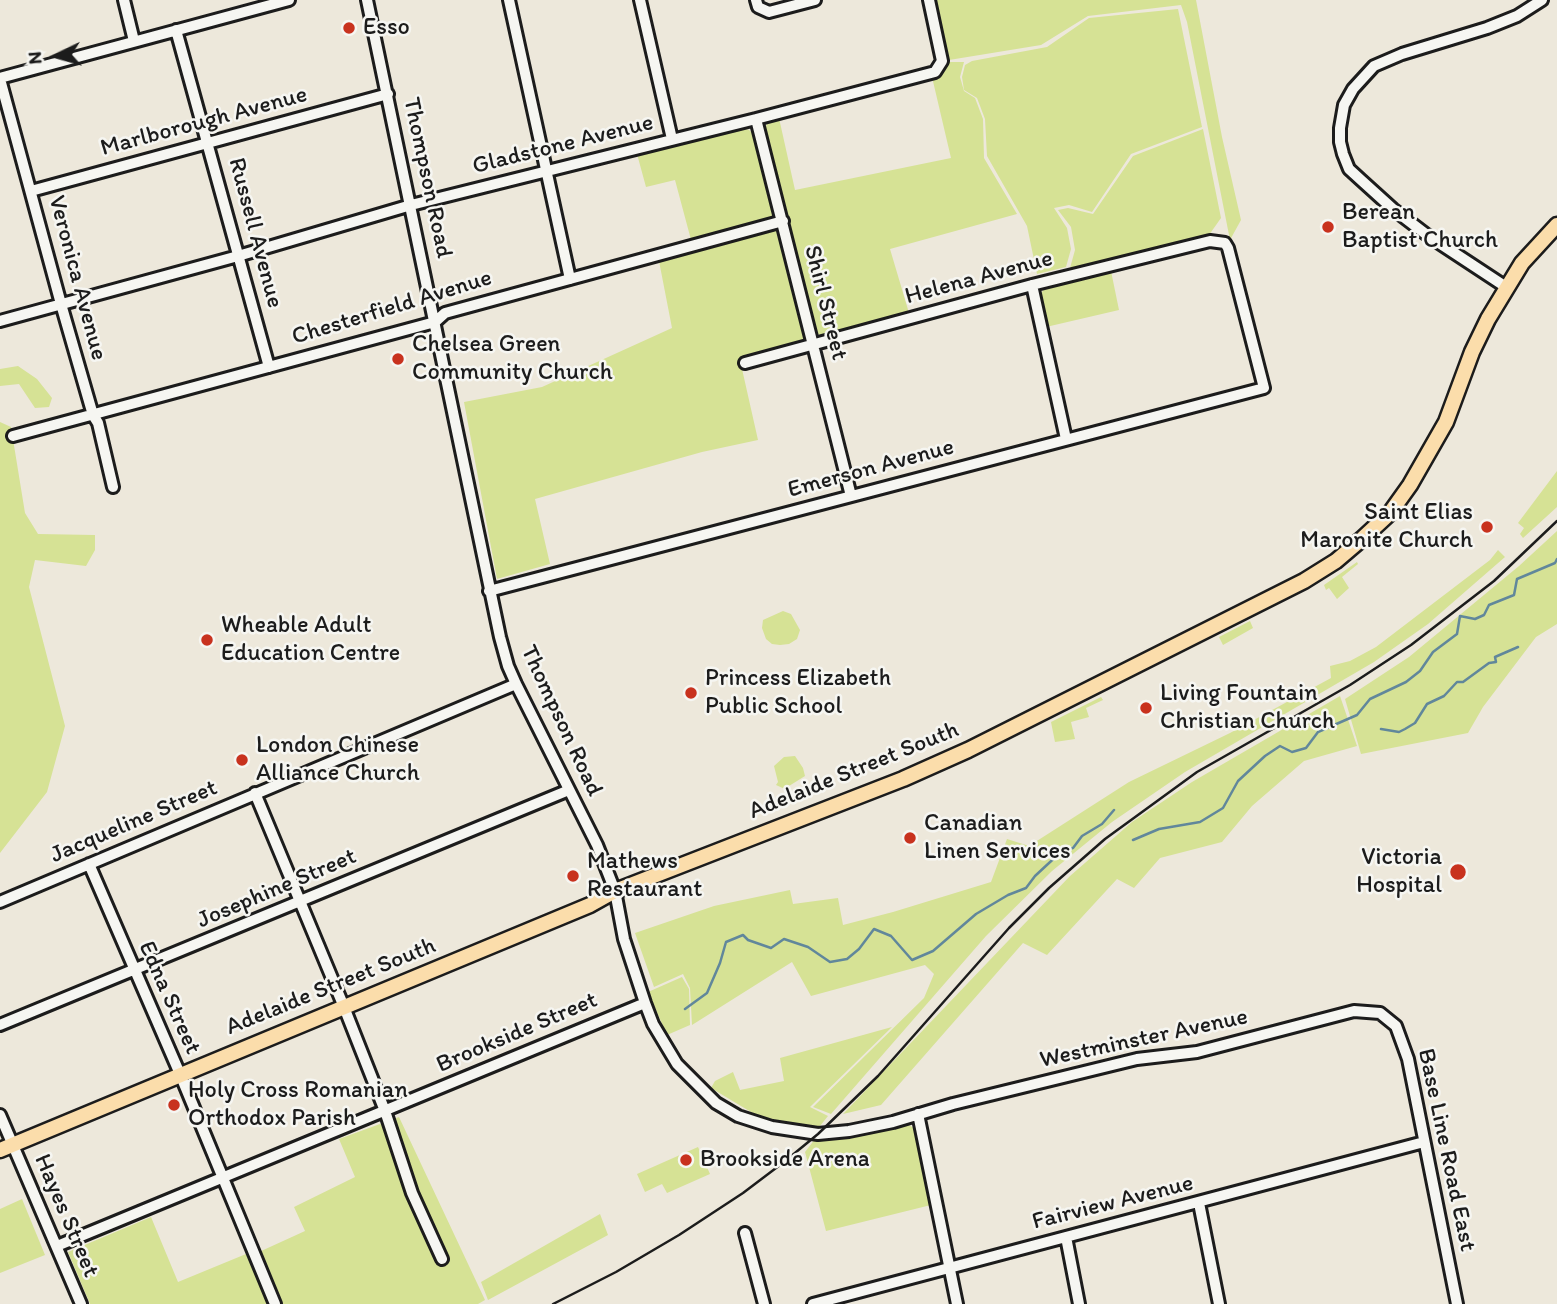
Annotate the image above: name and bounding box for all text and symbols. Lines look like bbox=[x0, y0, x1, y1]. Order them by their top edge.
place label: Esso bbox=[363, 14, 410, 42]
marker: Esso bbox=[341, 20, 357, 36]
north arrow bbox=[21, 21, 91, 91]
text: N bbox=[23, 50, 47, 65]
street label: Marlborough Avenue bbox=[97, 81, 311, 163]
street label: Thompson Road bbox=[396, 95, 458, 261]
street label: Gladstone Avenue bbox=[470, 109, 656, 181]
street label: Russell Avenue bbox=[221, 155, 289, 311]
street label: Veronica Avenue bbox=[41, 192, 113, 364]
place label: Berean Baptist Church bbox=[1342, 199, 1498, 255]
marker: Berean Baptist Church bbox=[1320, 219, 1336, 235]
street label: Shirl Street bbox=[797, 243, 853, 363]
street label: Helena Avenue bbox=[902, 244, 1056, 312]
street label: Chesterfield Avenue bbox=[289, 264, 495, 352]
place label: Chelsea Green Community Church bbox=[412, 331, 613, 387]
marker: Chelsea Green Community Church bbox=[390, 351, 406, 367]
street label: Emerson Avenue bbox=[785, 433, 957, 505]
place label: Saint Elias Maronite Church bbox=[1300, 499, 1473, 555]
marker: Saint Elias Maronite Church bbox=[1479, 519, 1495, 535]
place label: Wheable Adult Education Centre bbox=[221, 612, 400, 668]
marker: Wheable Adult Education Centre bbox=[199, 632, 215, 648]
street label: Thompson Road bbox=[513, 641, 609, 801]
place label: Princess Elizabeth Public School bbox=[705, 665, 891, 721]
place label: Living Fountain Christian Church bbox=[1160, 680, 1335, 736]
marker: Princess Elizabeth Public School bbox=[683, 685, 699, 701]
marker: Living Fountain Christian Church bbox=[1138, 700, 1154, 716]
street label: Adelaide Street South bbox=[745, 716, 963, 826]
place label: London Chinese Alliance Church bbox=[256, 732, 420, 788]
marker: London Chinese Alliance Church bbox=[234, 752, 250, 768]
street label: Jacqueline Street bbox=[46, 774, 222, 870]
place label: Canadian Linen Services bbox=[924, 810, 1071, 866]
marker: Canadian Linen Services bbox=[902, 830, 918, 846]
street label: Josephine Street bbox=[193, 843, 361, 935]
place label: Victoria Hospital bbox=[1356, 844, 1442, 900]
place label: Mathews Restaurant bbox=[587, 848, 702, 904]
marker: Victoria Hospital bbox=[1448, 862, 1468, 882]
marker: Mathews Restaurant bbox=[565, 868, 581, 884]
street label: Adelaide Street South bbox=[222, 932, 440, 1042]
street label: Edna Street bbox=[131, 937, 207, 1059]
street label: Brookside Street bbox=[432, 986, 602, 1080]
street label: Westminster Avenue bbox=[1037, 1003, 1251, 1075]
street label: Base Line Road East bbox=[1410, 1046, 1482, 1254]
place label: Holy Cross Romanian Orthodox Parish bbox=[188, 1077, 408, 1133]
marker: Holy Cross Romanian Orthodox Parish bbox=[166, 1097, 182, 1113]
place label: Brookside Arena bbox=[700, 1146, 870, 1174]
street label: Hayes Street bbox=[27, 1150, 105, 1282]
marker: Brookside Arena bbox=[678, 1152, 694, 1168]
street label: Fairview Avenue bbox=[1029, 1169, 1197, 1237]

